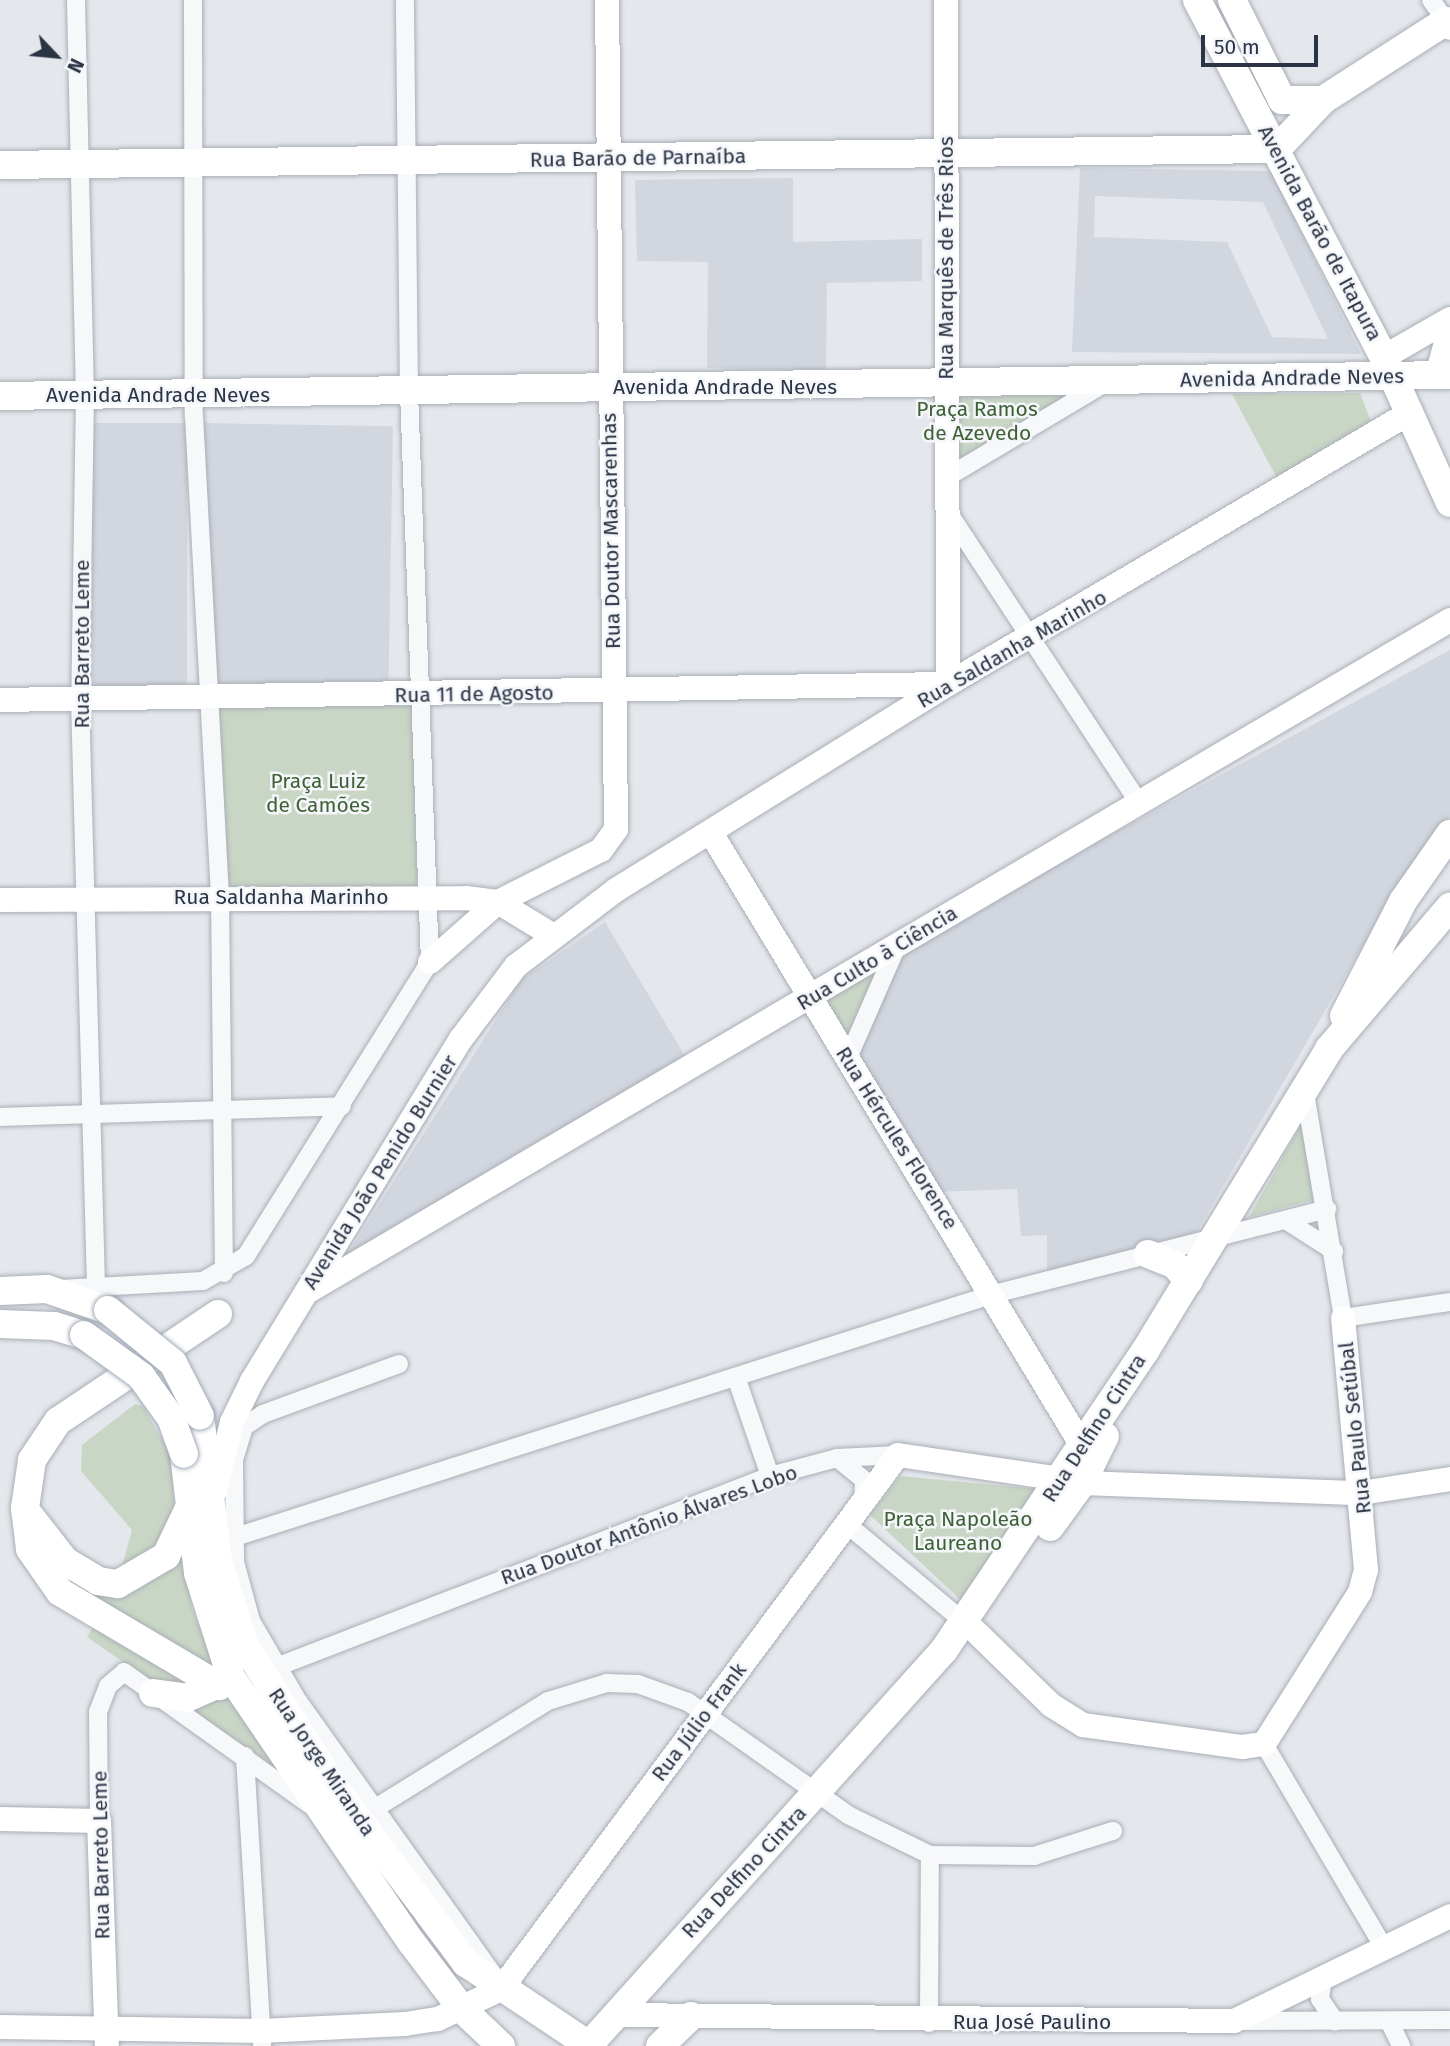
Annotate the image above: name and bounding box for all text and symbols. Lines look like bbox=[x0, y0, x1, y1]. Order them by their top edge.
north arrow bbox=[21, 21, 91, 91]
scale bar bbox=[1205, 21, 1322, 65]
text: 50 m bbox=[1214, 34, 1260, 60]
text: N bbox=[62, 55, 88, 76]
street label: Avenida Barão de Itapura bbox=[1252, 121, 1388, 345]
street label: Rua Marquês de Três Rios bbox=[933, 136, 959, 380]
street label: Rua Barão de Parnaíba bbox=[530, 144, 746, 172]
street label: Avenida Andrade Neves bbox=[1180, 363, 1404, 393]
street label: Avenida Andrade Neves bbox=[613, 374, 837, 400]
street label: Avenida Andrade Neves bbox=[46, 382, 270, 408]
park label: Praça Ramos de Azevedo bbox=[916, 396, 1038, 446]
street label: Rua Doutor Mascarenhas bbox=[596, 413, 626, 649]
street label: Rua Barreto Leme bbox=[69, 559, 95, 729]
street label: Rua Saldanha Marinho bbox=[913, 584, 1111, 714]
street label: Rua 11 de Agosto bbox=[394, 680, 554, 708]
park label: Praça Luiz de Camões bbox=[266, 768, 370, 818]
street label: Rua Saldanha Marinho bbox=[174, 884, 388, 910]
street label: Rua Culto à Ciência bbox=[792, 900, 962, 1016]
street label: Rua Hércules Florence bbox=[830, 1042, 964, 1234]
street label: Avenida João Penido Burnier bbox=[297, 1050, 463, 1294]
street label: Rua Paulo Setúbal bbox=[1333, 1341, 1377, 1515]
street label: Rua Delfino Cintra bbox=[1037, 1349, 1151, 1507]
street label: Rua Doutor Antônio Álvares Lobo bbox=[497, 1460, 801, 1590]
park label: Praça Napoleão Laureano bbox=[884, 1506, 1032, 1556]
street label: Rua Júlio Frank bbox=[646, 1658, 752, 1786]
street label: Rua Jorge Miranda bbox=[263, 1683, 381, 1841]
street label: Rua Barreto Leme bbox=[87, 1770, 115, 1940]
street label: Rua Delfino Cintra bbox=[676, 1801, 812, 1943]
street label: Rua José Paulino bbox=[953, 2009, 1111, 2035]

